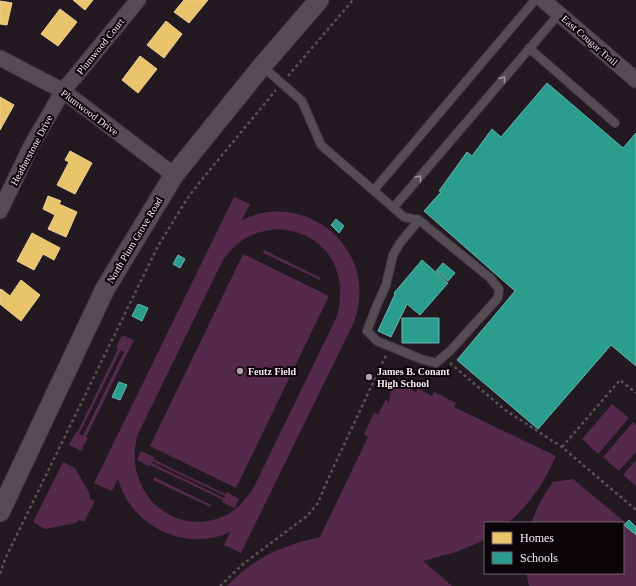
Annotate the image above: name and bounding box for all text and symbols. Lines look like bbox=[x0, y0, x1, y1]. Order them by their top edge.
street label: East Cougar Trail bbox=[559, 13, 620, 68]
street label: Plumwood Court bbox=[75, 16, 126, 76]
one-way arrow bbox=[499, 76, 506, 84]
street label: Plumwood Drive bbox=[59, 87, 121, 138]
street label: Heatherstone Drive bbox=[8, 113, 55, 187]
one-way arrow bbox=[414, 175, 421, 182]
street label: North Plum Grove Road bbox=[104, 195, 164, 285]
marker: Feutz Field bbox=[235, 366, 245, 376]
place label: Feutz Field bbox=[248, 366, 296, 377]
place label: James B. Conant High School bbox=[377, 366, 450, 389]
marker: James B. Conant High School bbox=[364, 372, 374, 382]
legend bbox=[484, 522, 624, 574]
text: Homes bbox=[520, 531, 554, 545]
text: Schools bbox=[520, 551, 558, 565]

